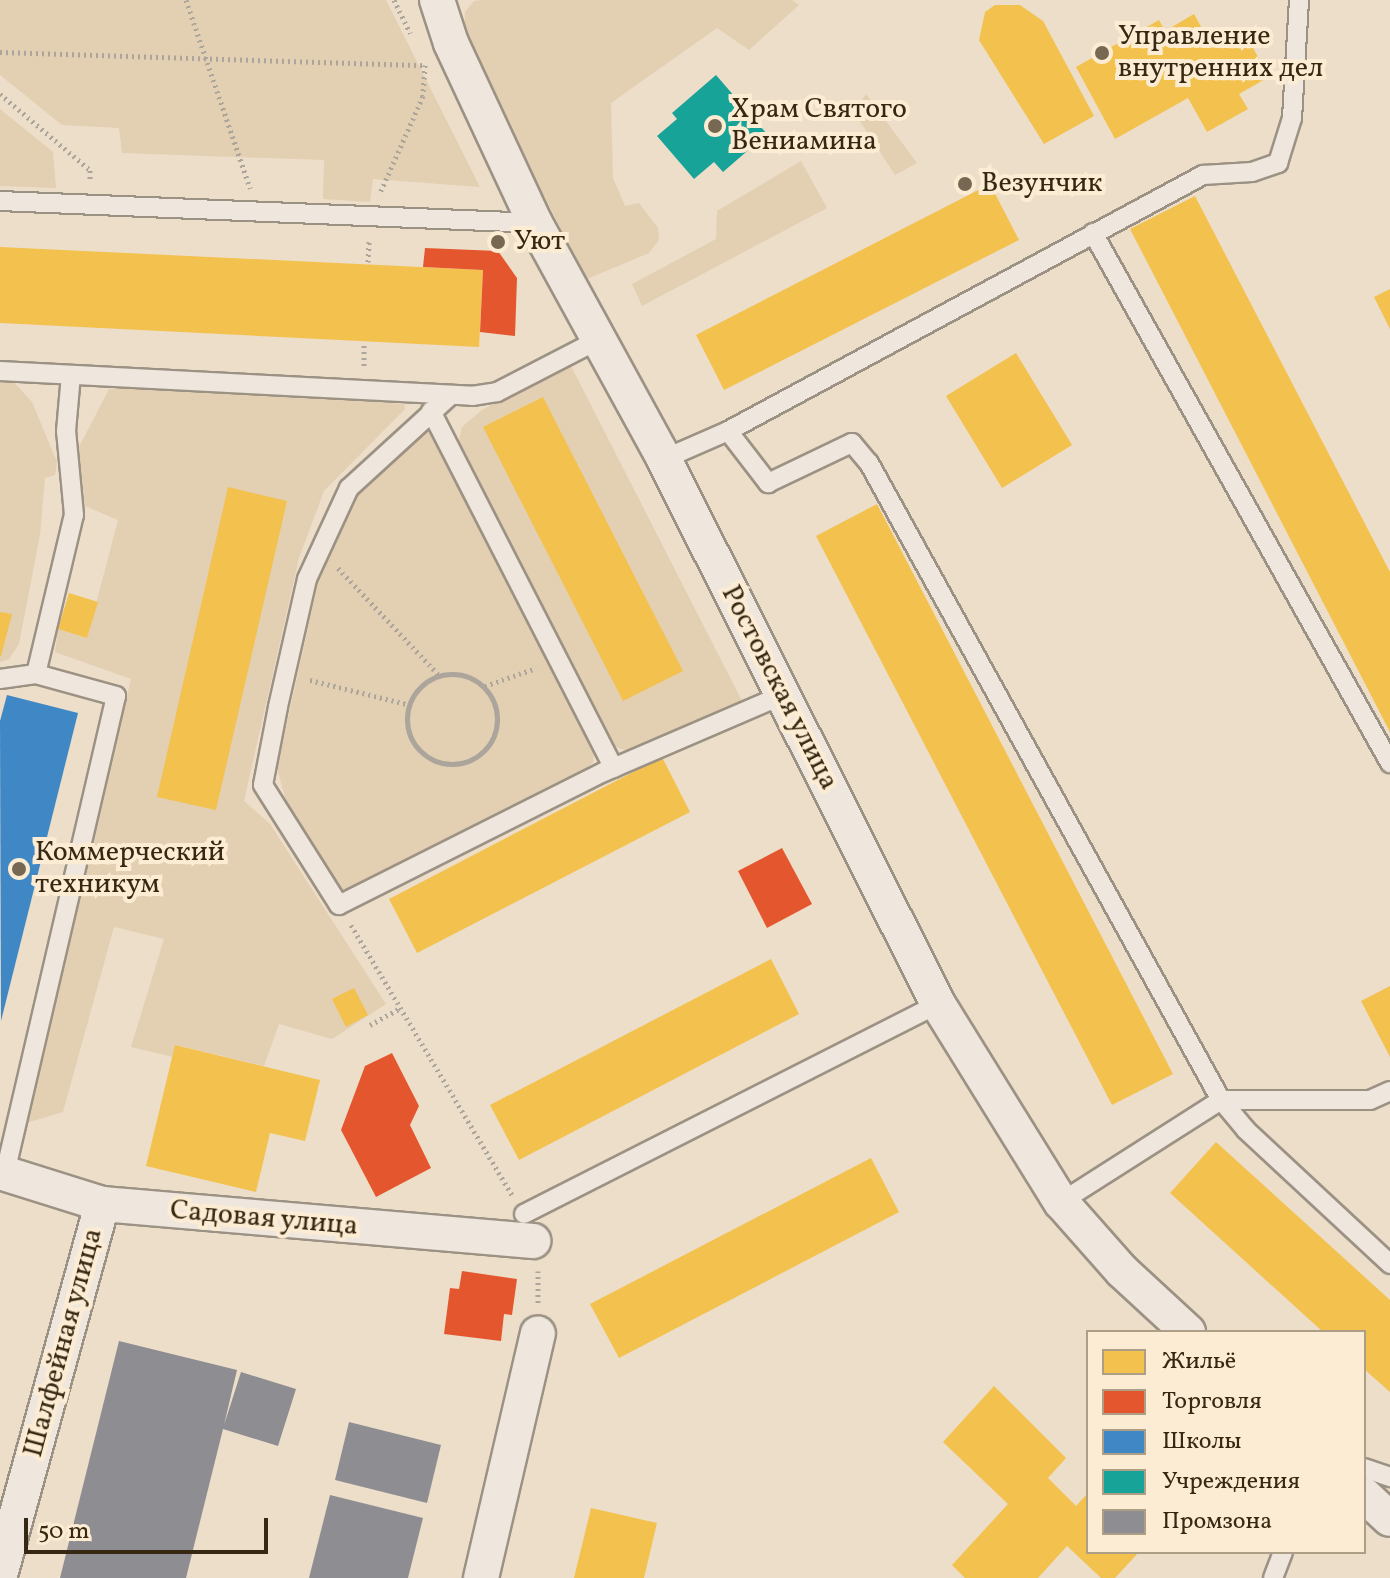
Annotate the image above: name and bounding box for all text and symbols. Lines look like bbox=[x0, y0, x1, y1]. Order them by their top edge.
place label: Управление внутренних дел bbox=[1118, 20, 1323, 86]
marker: Управление внутренних дел bbox=[1093, 44, 1111, 62]
place label: Храм Святого Вениамина bbox=[731, 93, 907, 159]
marker: Храм Святого Вениамина bbox=[706, 117, 724, 135]
place label: Везунчик bbox=[981, 167, 1102, 201]
marker: Везунчик bbox=[956, 175, 974, 193]
place label: Уют bbox=[514, 225, 565, 259]
marker: Уют bbox=[489, 233, 507, 251]
street label: Ростовская улица bbox=[713, 580, 845, 796]
place label: Коммерческий техникум bbox=[35, 836, 225, 902]
marker: Коммерческий техникум bbox=[10, 860, 28, 878]
street label: Садовая улица bbox=[168, 1194, 360, 1244]
street label: Шалфейная улица bbox=[17, 1224, 111, 1462]
legend bbox=[1086, 1330, 1366, 1554]
text: Жильё bbox=[1162, 1345, 1236, 1379]
text: Торговля bbox=[1162, 1385, 1262, 1419]
text: Школы bbox=[1162, 1425, 1242, 1459]
text: Учреждения bbox=[1162, 1465, 1300, 1499]
scale bar bbox=[28, 1502, 272, 1552]
text: Промзона bbox=[1162, 1505, 1272, 1539]
text: 50 m bbox=[38, 1515, 90, 1549]

